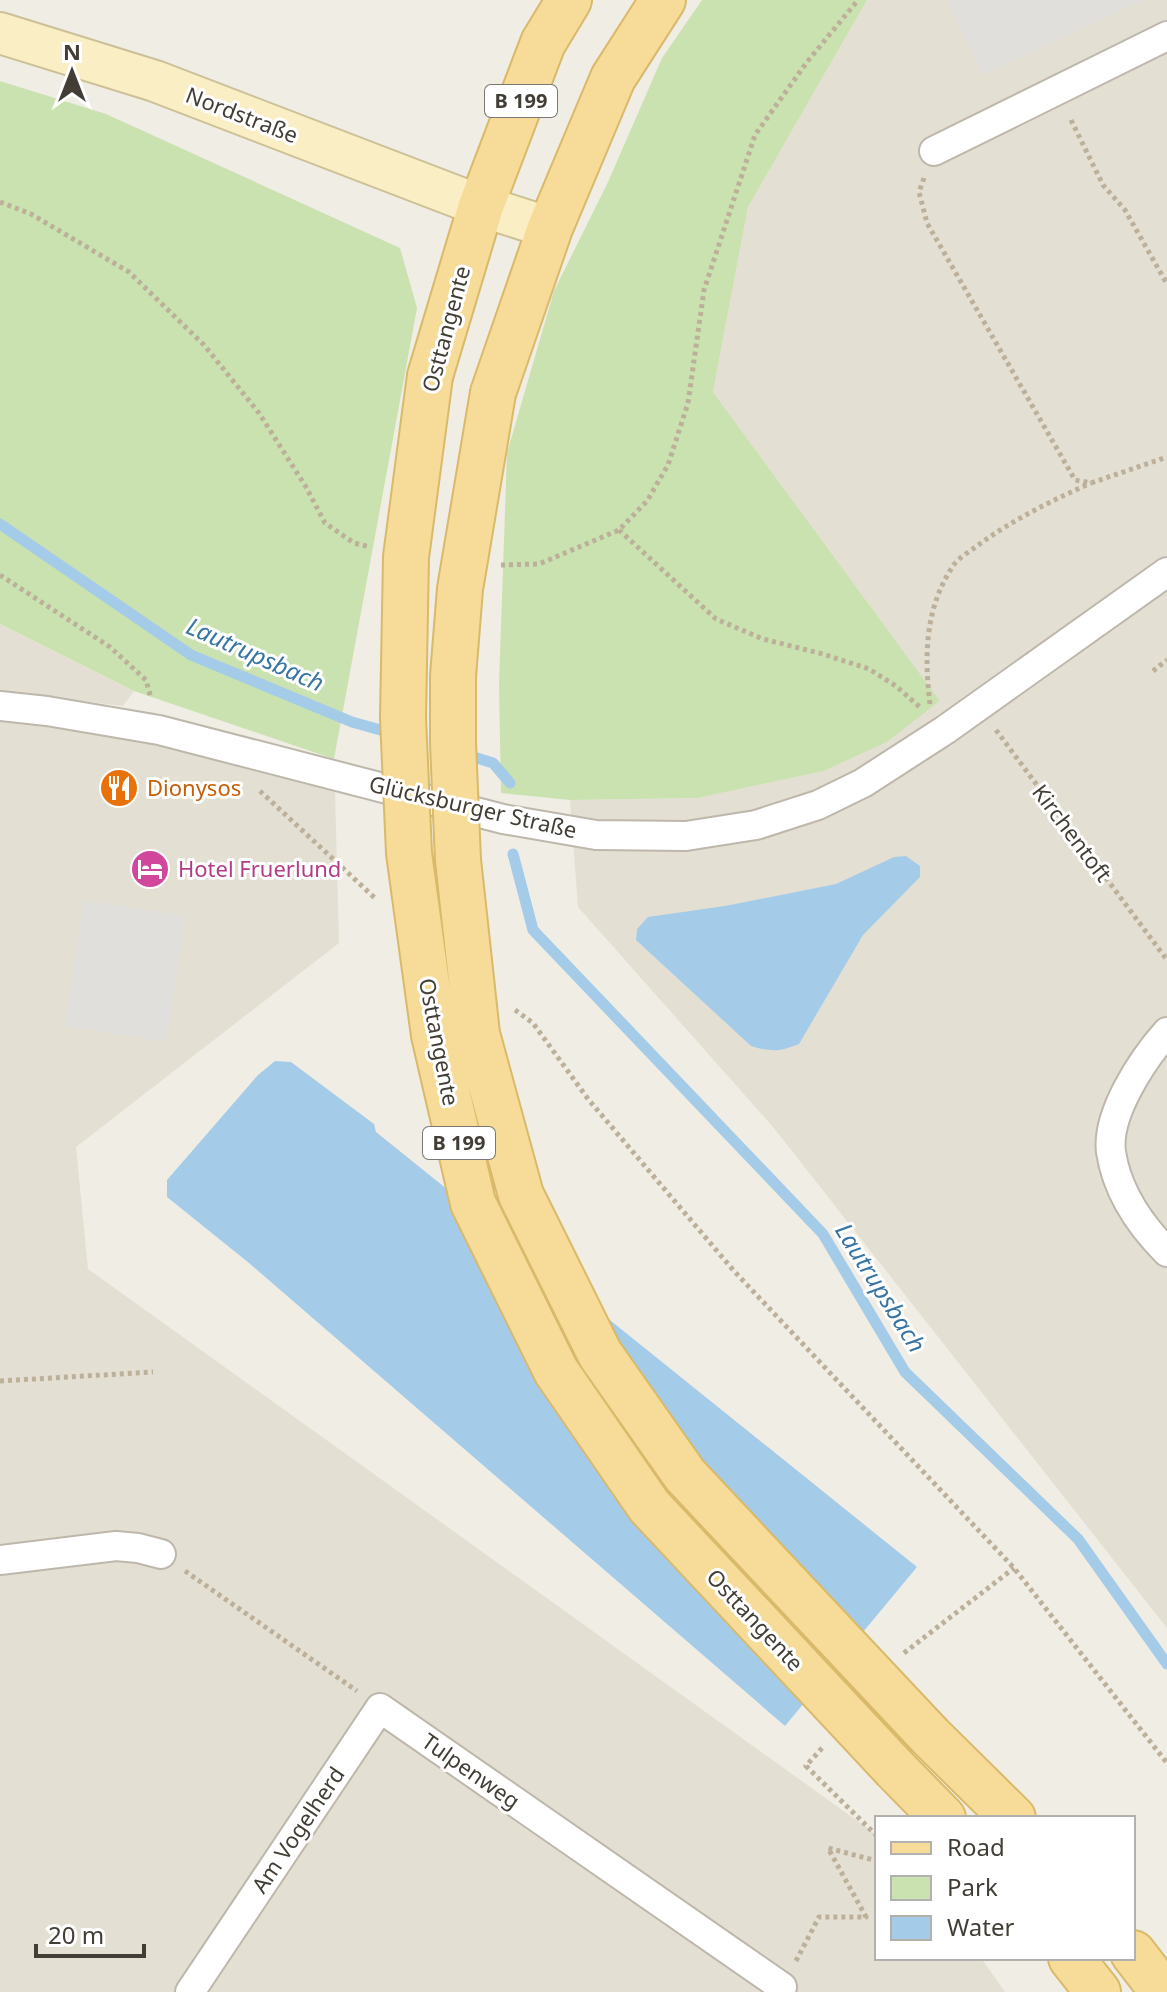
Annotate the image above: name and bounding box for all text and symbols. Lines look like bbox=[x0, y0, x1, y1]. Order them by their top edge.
north arrow bbox=[32, 32, 112, 112]
text: N bbox=[63, 36, 81, 66]
street label: Nordstraße bbox=[182, 79, 303, 149]
road number: B 199 bbox=[485, 85, 557, 117]
street label: Osttangente bbox=[414, 262, 476, 395]
water label: Lautrupsbach bbox=[182, 609, 329, 699]
restaurant icon: Dionysos bbox=[98, 767, 140, 809]
street label: Glücksburger Straße bbox=[366, 768, 580, 845]
place label: Dionysos bbox=[147, 772, 241, 802]
street label: Kirchentoft bbox=[1026, 777, 1119, 887]
hotel icon: Hotel Fruerlund bbox=[129, 848, 171, 890]
place label: Hotel Fruerlund bbox=[178, 853, 341, 883]
street label: Osttangente bbox=[413, 975, 467, 1108]
road number: B 199 bbox=[423, 1127, 495, 1159]
water label: Lautrupsbach bbox=[828, 1216, 934, 1358]
street label: Osttangente bbox=[701, 1562, 811, 1677]
street label: Tulpenweg bbox=[417, 1725, 527, 1815]
street label: Am Vogelherd bbox=[244, 1760, 350, 1898]
legend bbox=[875, 1816, 1135, 1960]
text: Road bbox=[947, 1830, 1005, 1863]
text: Park bbox=[947, 1870, 998, 1903]
scale bar bbox=[36, 1908, 144, 1958]
text: Water bbox=[947, 1910, 1015, 1943]
text: 20 m bbox=[48, 1918, 104, 1951]

